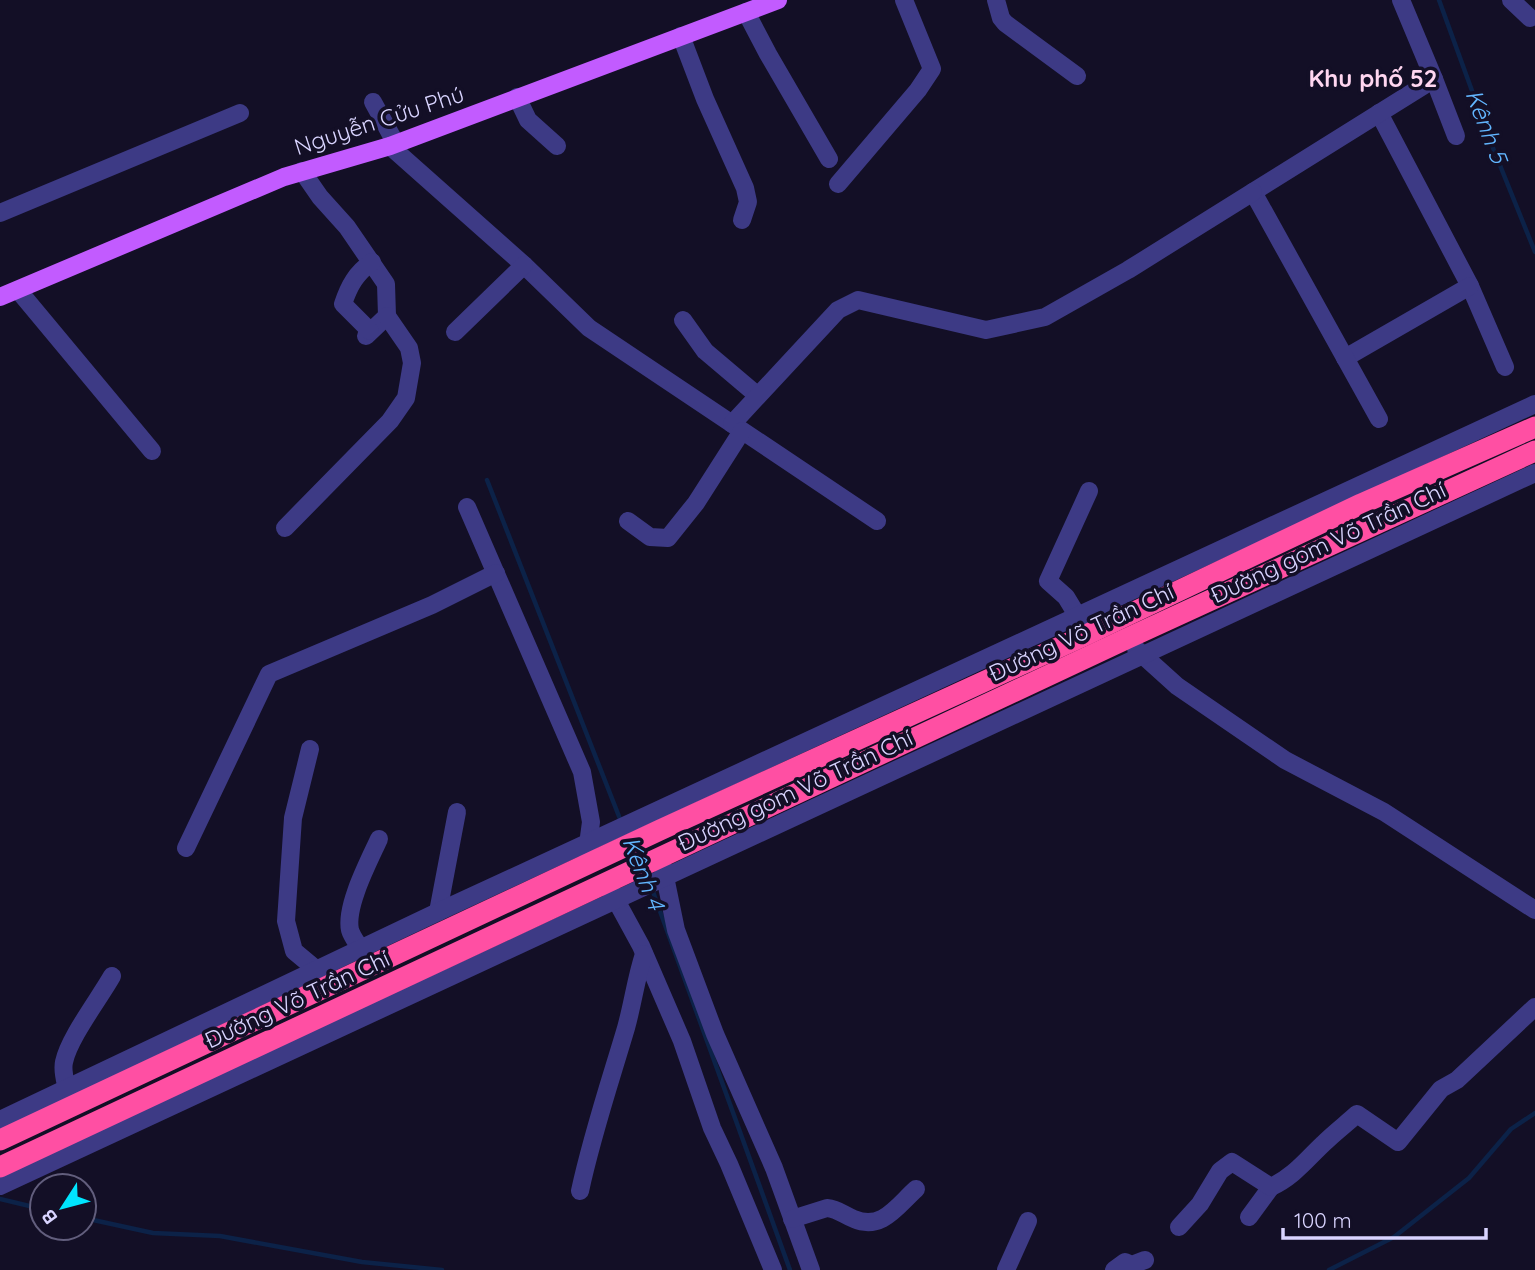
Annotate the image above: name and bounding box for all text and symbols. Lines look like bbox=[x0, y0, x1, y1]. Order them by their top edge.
district label: Khu phố 52 bbox=[1309, 63, 1437, 93]
street label: Nguyễn Cửu Phú bbox=[290, 79, 468, 161]
water label: Kênh 5 bbox=[1459, 85, 1516, 170]
street label: Đường gom Võ Trần Chí bbox=[1206, 475, 1450, 609]
street label: Đường Võ Trần Chí bbox=[984, 576, 1178, 688]
street label: Đường gom Võ Trần Chí bbox=[673, 723, 917, 857]
water label: Kênh 4 bbox=[616, 832, 672, 915]
street label: Đường Võ Trần Chí bbox=[200, 943, 394, 1055]
north arrow bbox=[28, 1172, 98, 1242]
scale bar bbox=[1283, 1196, 1486, 1240]
text: B bbox=[36, 1205, 63, 1229]
text: 100 m bbox=[1294, 1207, 1352, 1233]

